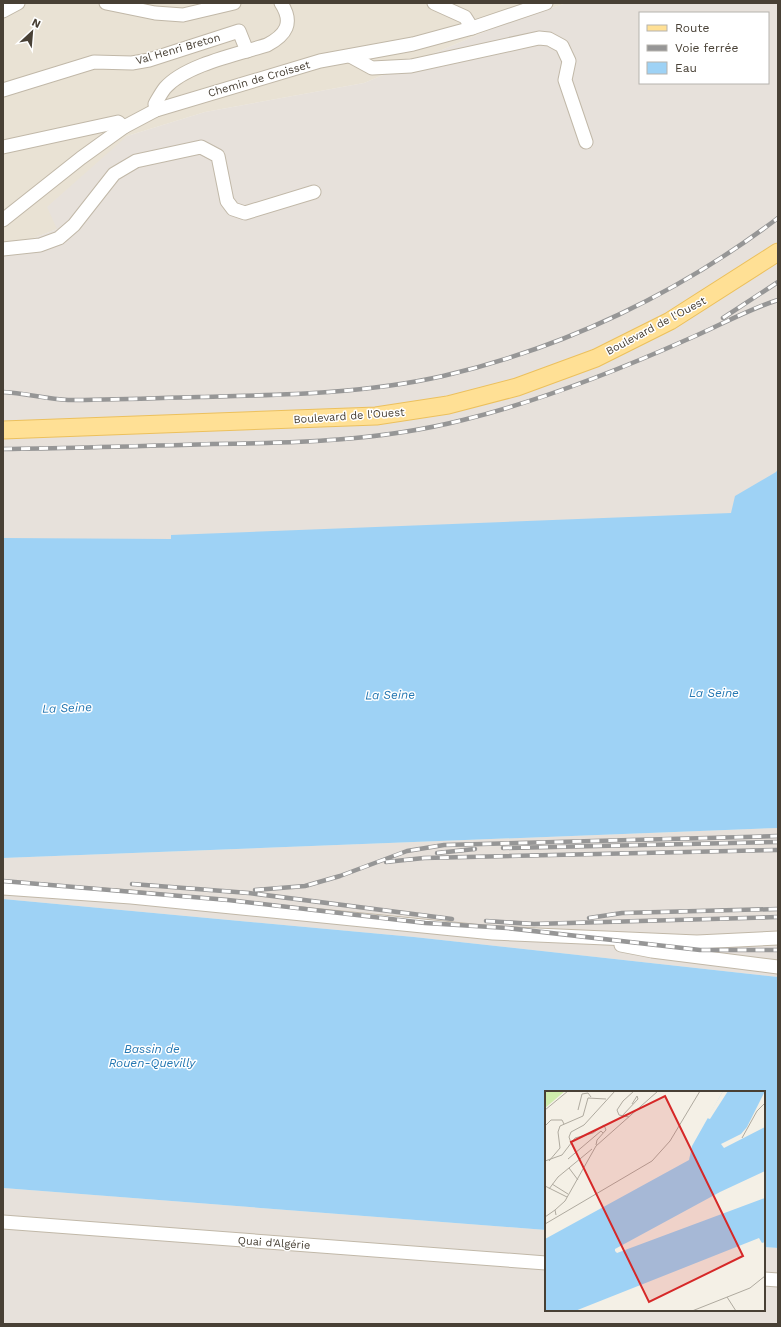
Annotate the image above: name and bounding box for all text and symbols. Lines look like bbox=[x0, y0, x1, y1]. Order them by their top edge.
north arrow bbox=[12, 12, 52, 52]
legend bbox=[639, 12, 769, 84]
text: N bbox=[30, 16, 43, 31]
text: Route bbox=[675, 21, 709, 35]
street label: Val Henri Breton bbox=[134, 31, 222, 67]
text: Voie ferrée bbox=[675, 41, 738, 55]
street label: Chemin de Croisset bbox=[207, 58, 312, 100]
text: Eau bbox=[675, 61, 697, 75]
street label: Boulevard de l'Ouest bbox=[604, 294, 709, 358]
street label: Boulevard de l'Ouest bbox=[293, 406, 405, 426]
water label: La Seine bbox=[689, 686, 739, 700]
water label: La Seine bbox=[365, 688, 415, 702]
water label: La Seine bbox=[42, 700, 92, 716]
water label: Bassin de Rouen-Quevilly bbox=[109, 1042, 196, 1070]
inset map bbox=[545, 1091, 765, 1311]
street label: Quai d'Algérie bbox=[237, 1234, 311, 1252]

